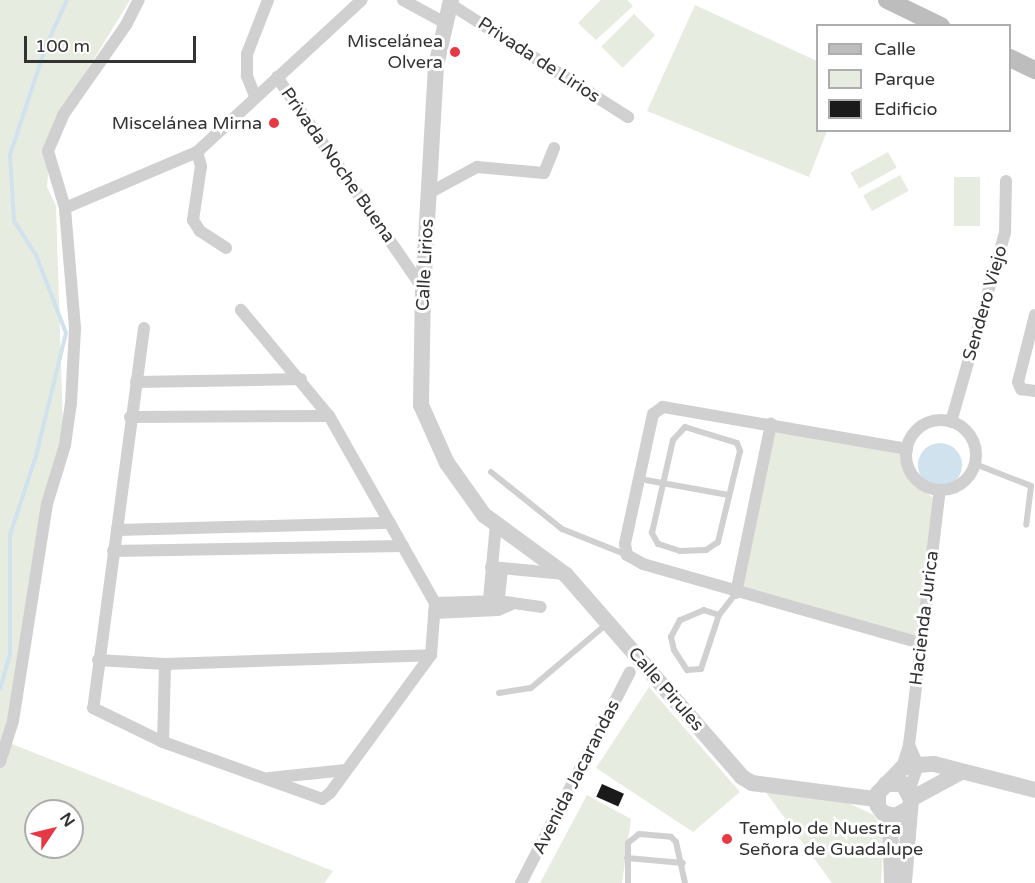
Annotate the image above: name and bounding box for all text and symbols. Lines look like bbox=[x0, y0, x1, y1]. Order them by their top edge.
street label: Privada de Lirios bbox=[474, 13, 604, 107]
scale bar bbox=[27, 24, 200, 62]
legend bbox=[816, 24, 1011, 132]
place label: Miscelánea Olvera bbox=[347, 31, 443, 74]
text: 100 m bbox=[35, 35, 90, 57]
text: Calle bbox=[874, 38, 916, 60]
marker: Miscelánea Olvera bbox=[448, 45, 462, 59]
text: Parque bbox=[874, 68, 935, 90]
street label: Privada Noche Buena bbox=[276, 83, 400, 247]
text: Edificio bbox=[874, 98, 938, 120]
place label: Miscelánea Mirna bbox=[112, 112, 262, 134]
marker: Miscelánea Mirna bbox=[267, 116, 281, 130]
street label: Calle Lirios bbox=[412, 218, 438, 312]
street label: Sendero Viejo bbox=[958, 243, 1012, 363]
street label: Hacienda Jurica bbox=[905, 549, 943, 687]
street label: Calle Pirules bbox=[624, 643, 708, 735]
street label: Avenida Jacarandas bbox=[528, 696, 624, 858]
north arrow bbox=[24, 799, 84, 859]
text: N bbox=[55, 809, 79, 831]
place label: Templo de Nuestra Señora de Guadalupe bbox=[739, 818, 923, 860]
marker: Templo de Nuestra Señora de Guadalupe bbox=[720, 832, 734, 846]

